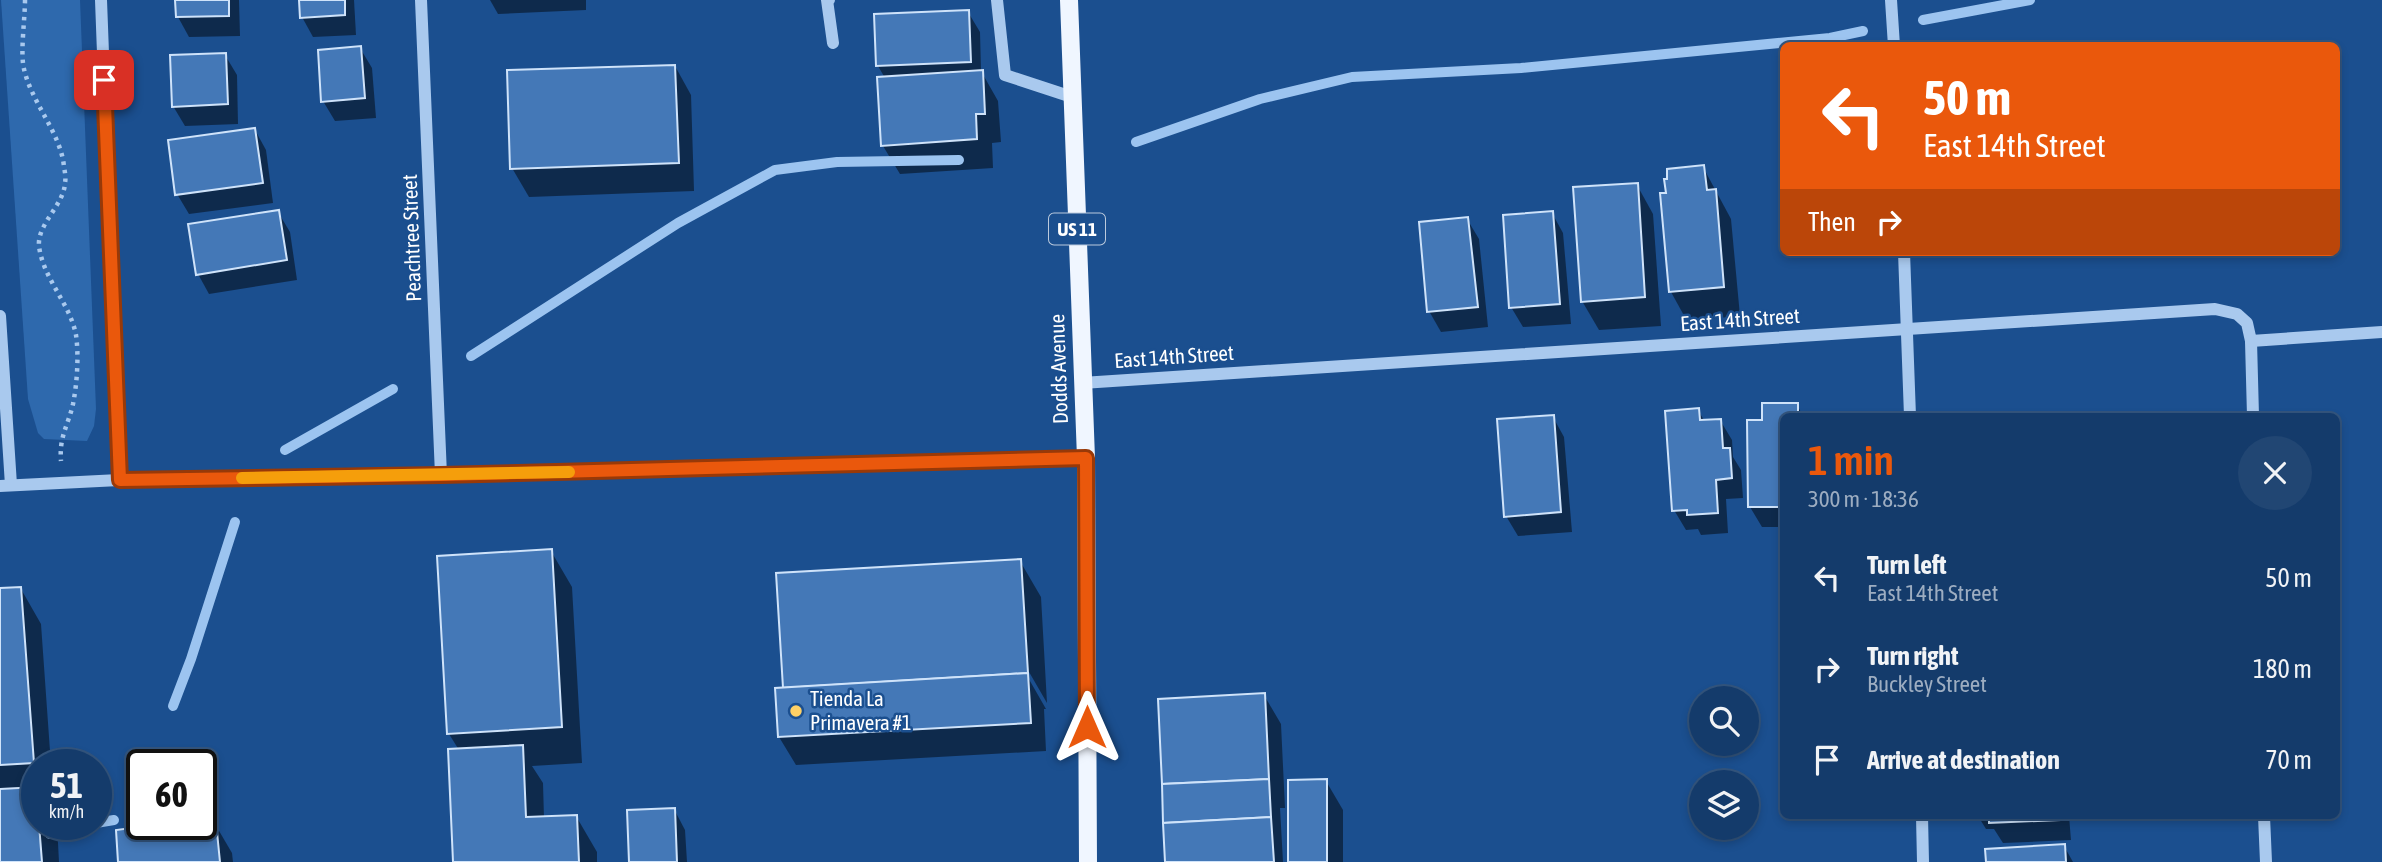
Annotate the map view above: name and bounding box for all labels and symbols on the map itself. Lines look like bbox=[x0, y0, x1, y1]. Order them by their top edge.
pin bbox=[74, 50, 134, 110]
street label: Peachtree Street bbox=[397, 174, 425, 302]
road number: US 11 bbox=[1049, 214, 1105, 244]
street label: East 14th Street bbox=[1679, 303, 1801, 335]
street label: Dodds Avenue bbox=[1044, 314, 1072, 424]
street label: East 14th Street bbox=[1113, 340, 1235, 372]
place label: Tienda La Primavera #1 bbox=[810, 686, 912, 734]
position arrow bbox=[1050, 690, 1124, 764]
marker: Tienda La Primavera #1 bbox=[788, 703, 804, 719]
speed limit sign: 60 bbox=[126, 749, 217, 840]

